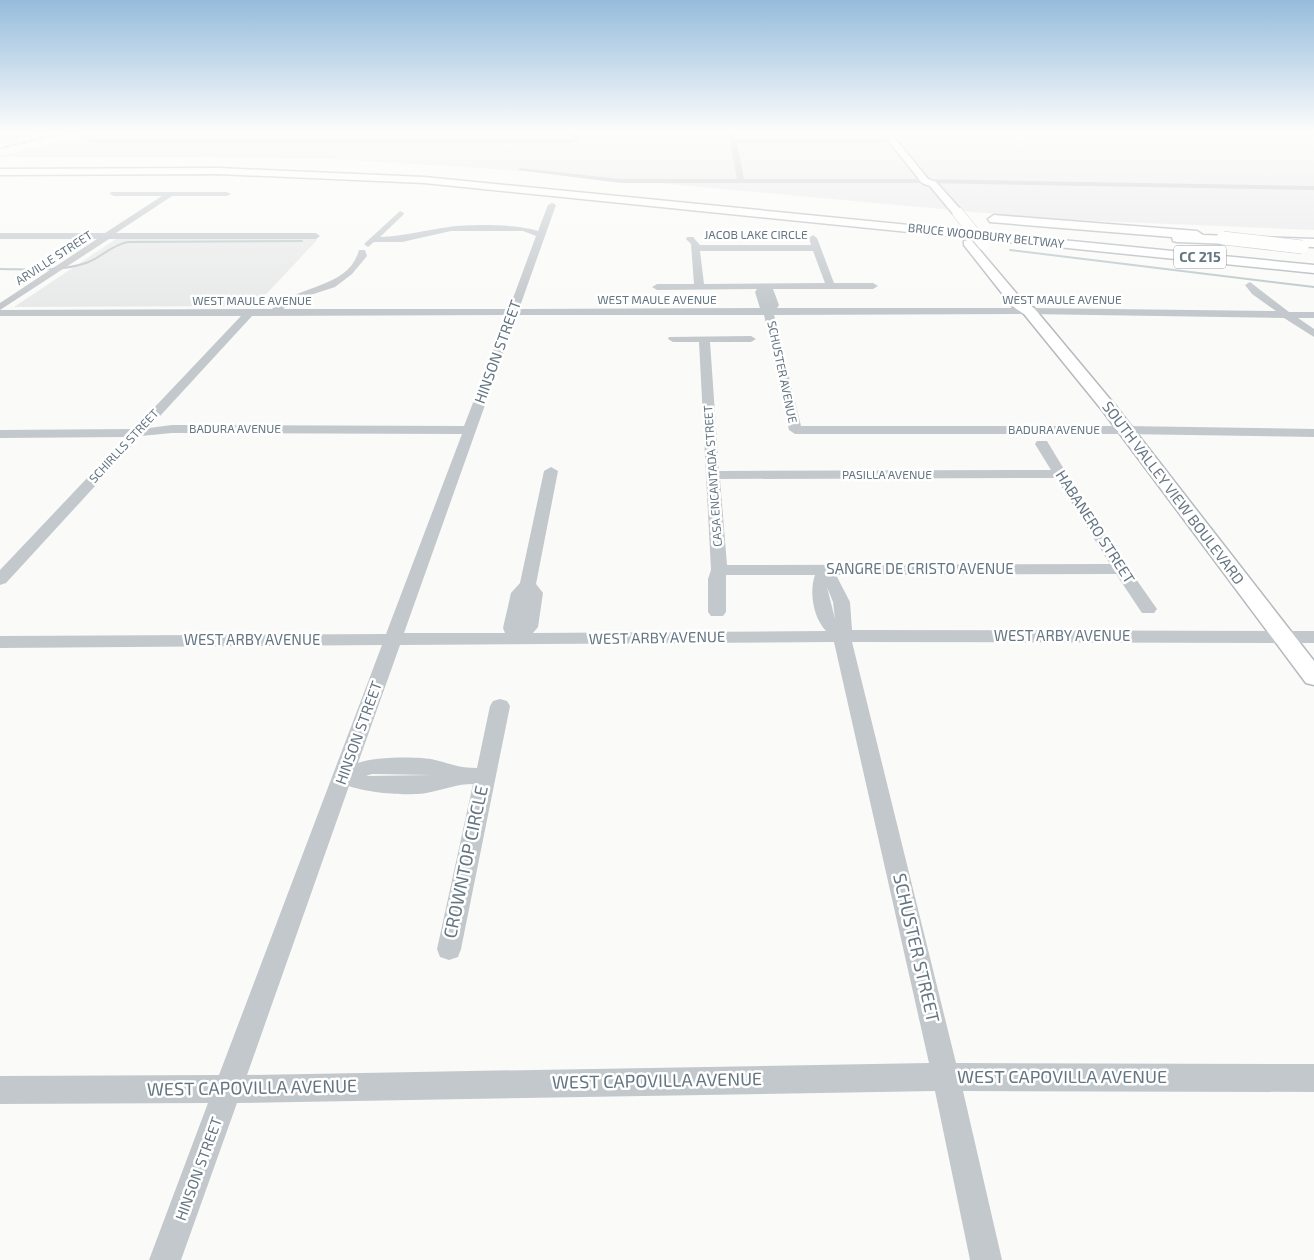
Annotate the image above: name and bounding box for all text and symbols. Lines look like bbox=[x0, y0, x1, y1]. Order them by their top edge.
street label: BRUCE WOODBURY BELTWAY bbox=[907, 220, 1065, 250]
street label: ARVILLE STREET bbox=[13, 227, 94, 287]
street label: JACOB LAKE CIRCLE bbox=[704, 227, 808, 241]
road number: CC 215 bbox=[1174, 246, 1226, 268]
street label: WEST MAULE AVENUE bbox=[597, 292, 717, 306]
street label: WEST MAULE AVENUE bbox=[1002, 292, 1122, 306]
street label: WEST MAULE AVENUE bbox=[192, 293, 312, 307]
street label: HINSON STREET bbox=[470, 297, 524, 406]
street label: SCHUSTER AVENUE bbox=[765, 319, 801, 424]
street label: SOUTH VALLEY VIEW BOULEVARD bbox=[1099, 397, 1249, 587]
street label: CASA ENCANTADA STREET bbox=[700, 405, 724, 547]
street label: SCHIRLLS STREET bbox=[86, 406, 161, 485]
street label: BADURA AVENUE bbox=[189, 421, 281, 435]
street label: BADURA AVENUE bbox=[1008, 422, 1100, 436]
street label: HABANERO STREET bbox=[1052, 466, 1139, 587]
street label: PASILLA AVENUE bbox=[842, 467, 932, 481]
street label: SANGRE DE CRISTO AVENUE bbox=[826, 559, 1014, 577]
street label: WEST ARBY AVENUE bbox=[994, 626, 1130, 644]
street label: WEST ARBY AVENUE bbox=[589, 627, 725, 647]
street label: WEST ARBY AVENUE bbox=[184, 630, 320, 648]
street label: HINSON STREET bbox=[331, 678, 385, 787]
street label: CROWNTOP CIRCLE bbox=[438, 783, 492, 940]
street label: SCHUSTER STREET bbox=[889, 871, 945, 1025]
street label: WEST CAPOVILLA AVENUE bbox=[957, 1065, 1167, 1087]
street label: WEST CAPOVILLA AVENUE bbox=[552, 1067, 762, 1093]
street label: WEST CAPOVILLA AVENUE bbox=[147, 1074, 357, 1100]
street label: HINSON STREET bbox=[171, 1114, 225, 1223]

